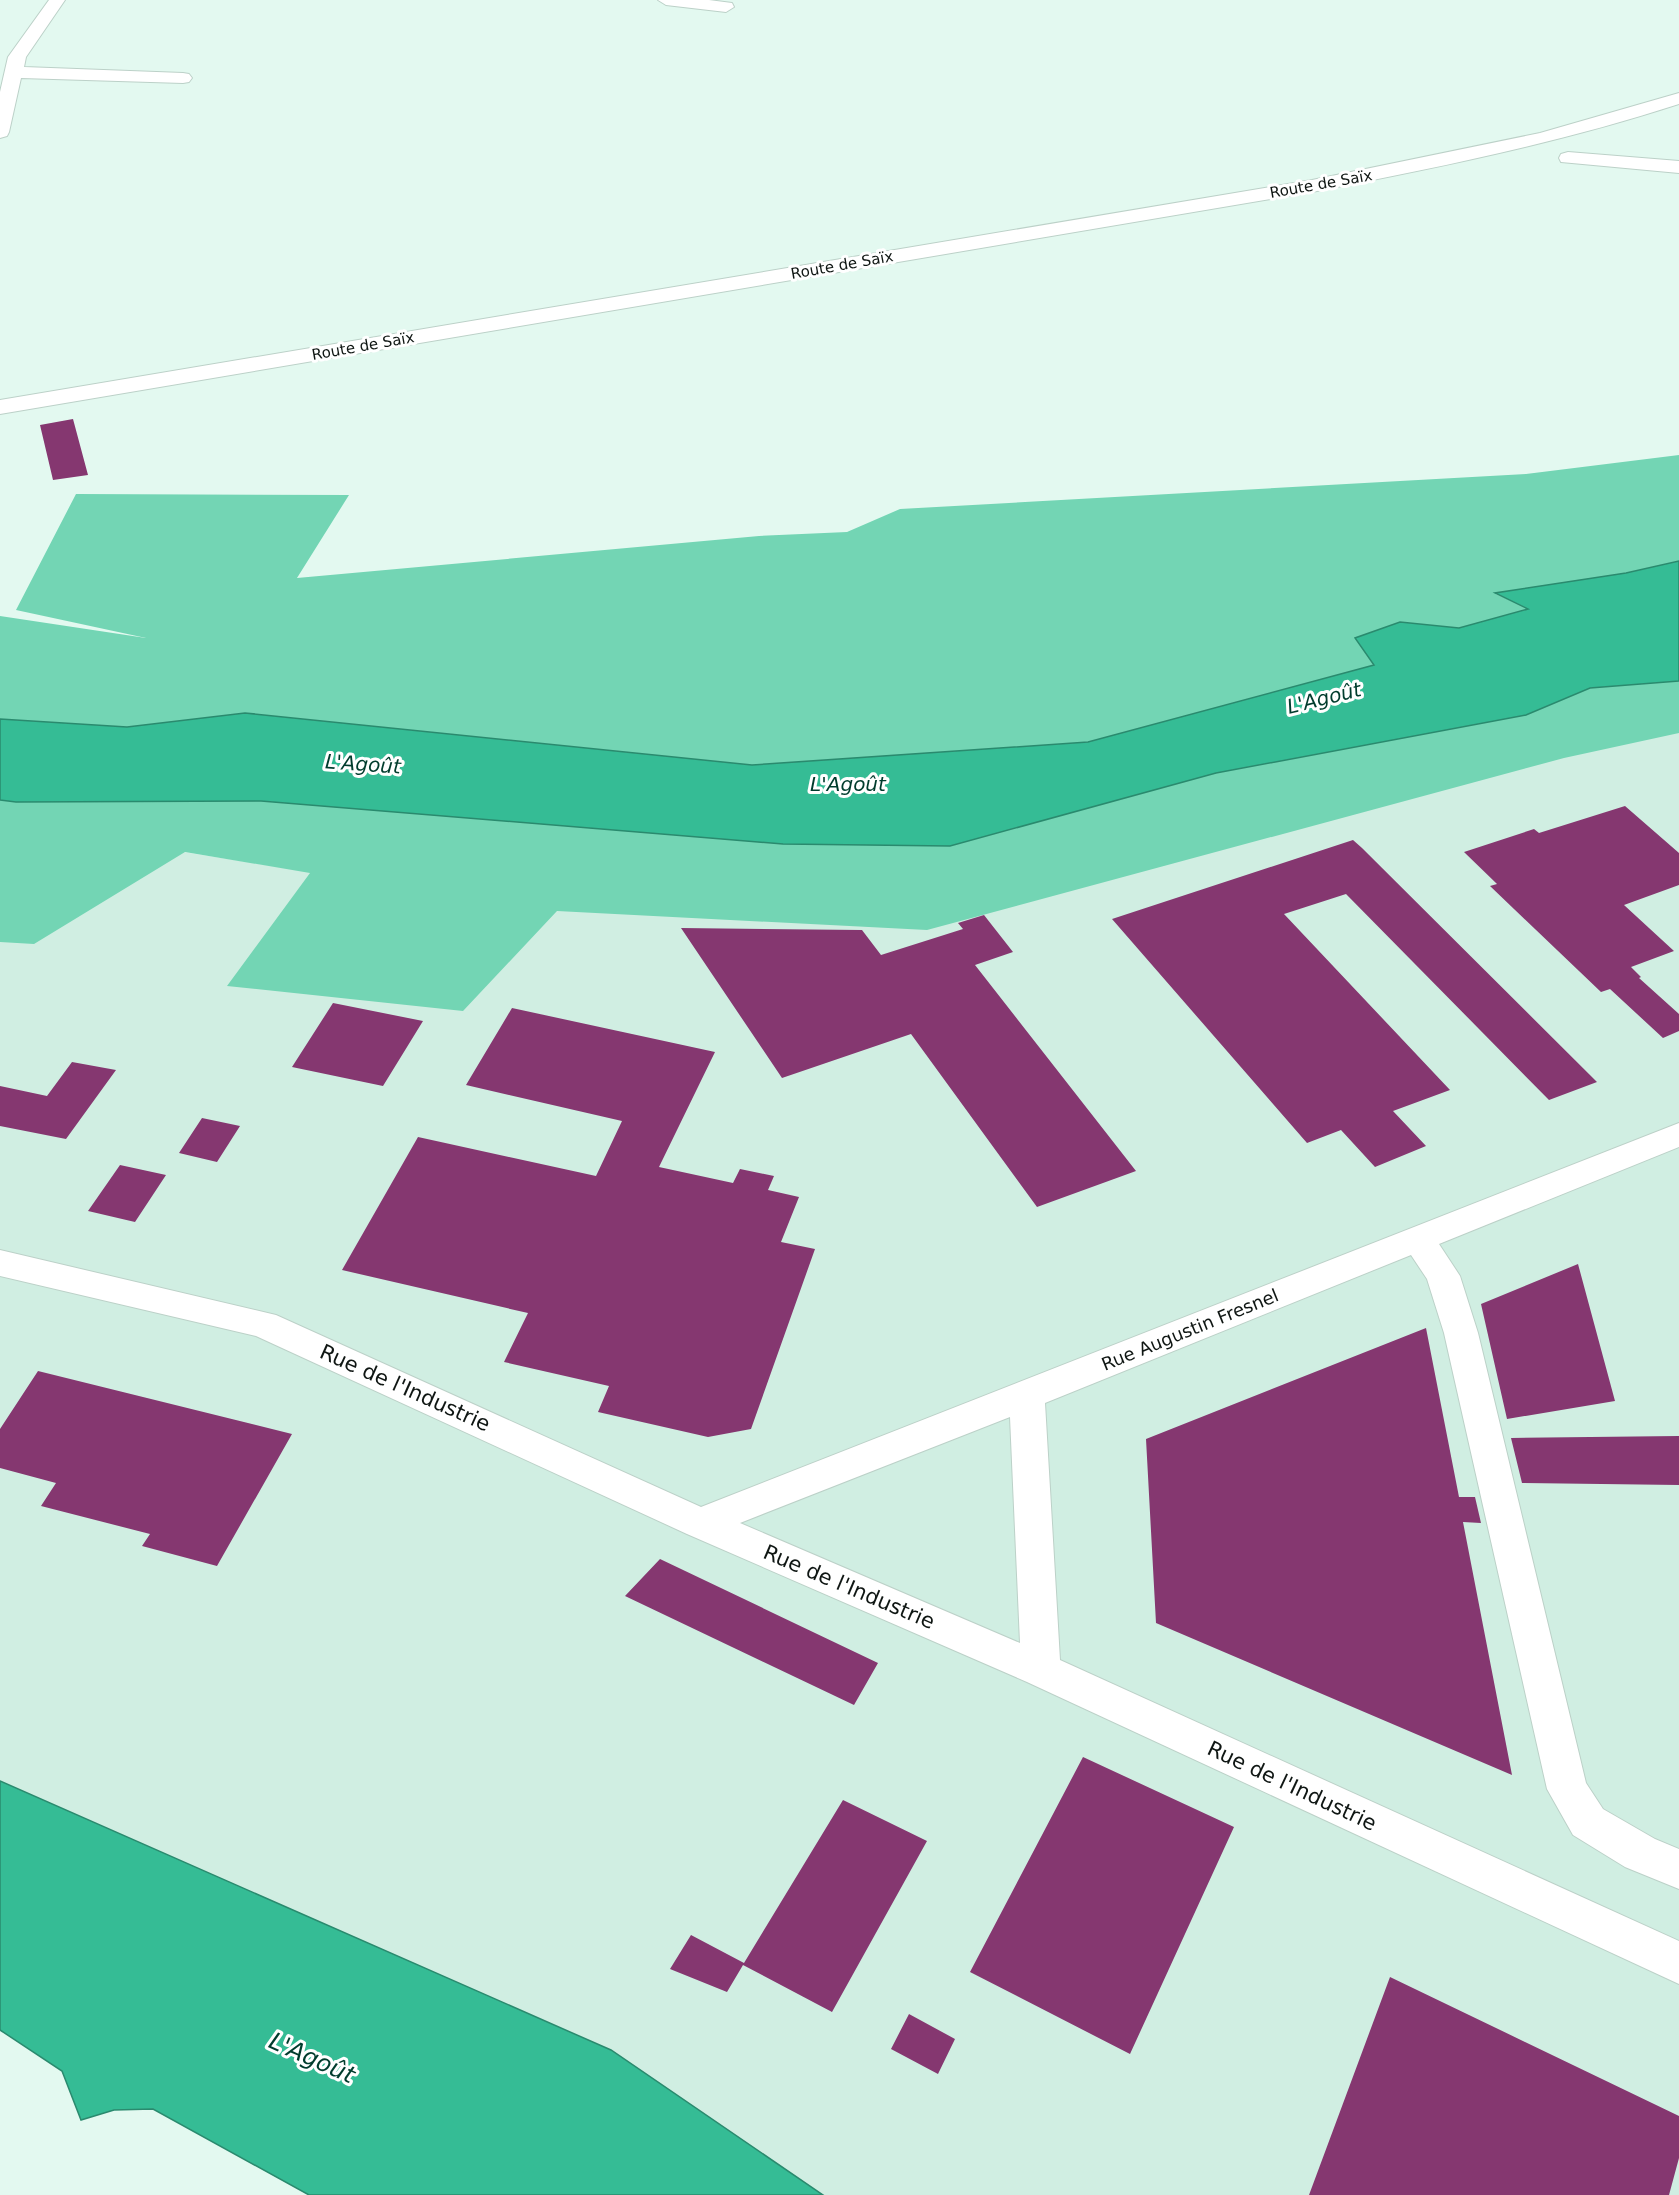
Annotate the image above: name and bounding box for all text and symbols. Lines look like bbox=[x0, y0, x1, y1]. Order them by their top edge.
street label: Route de Saïx bbox=[1268, 166, 1374, 202]
street label: Route de Saïx bbox=[789, 247, 895, 283]
street label: Route de Saïx bbox=[310, 328, 416, 364]
water label: L'Agoût bbox=[1284, 677, 1365, 719]
water label: L'Agoût bbox=[324, 749, 403, 779]
water label: L'Agoût bbox=[810, 772, 887, 796]
street label: Rue Augustin Fresnel bbox=[1098, 1284, 1281, 1375]
street label: Rue de l'Industrie bbox=[316, 1340, 494, 1436]
street label: Rue de l'Industrie bbox=[760, 1540, 938, 1634]
street label: Rue de l'Industrie bbox=[1204, 1736, 1380, 1836]
water label: L'Agoût bbox=[265, 2027, 361, 2090]

